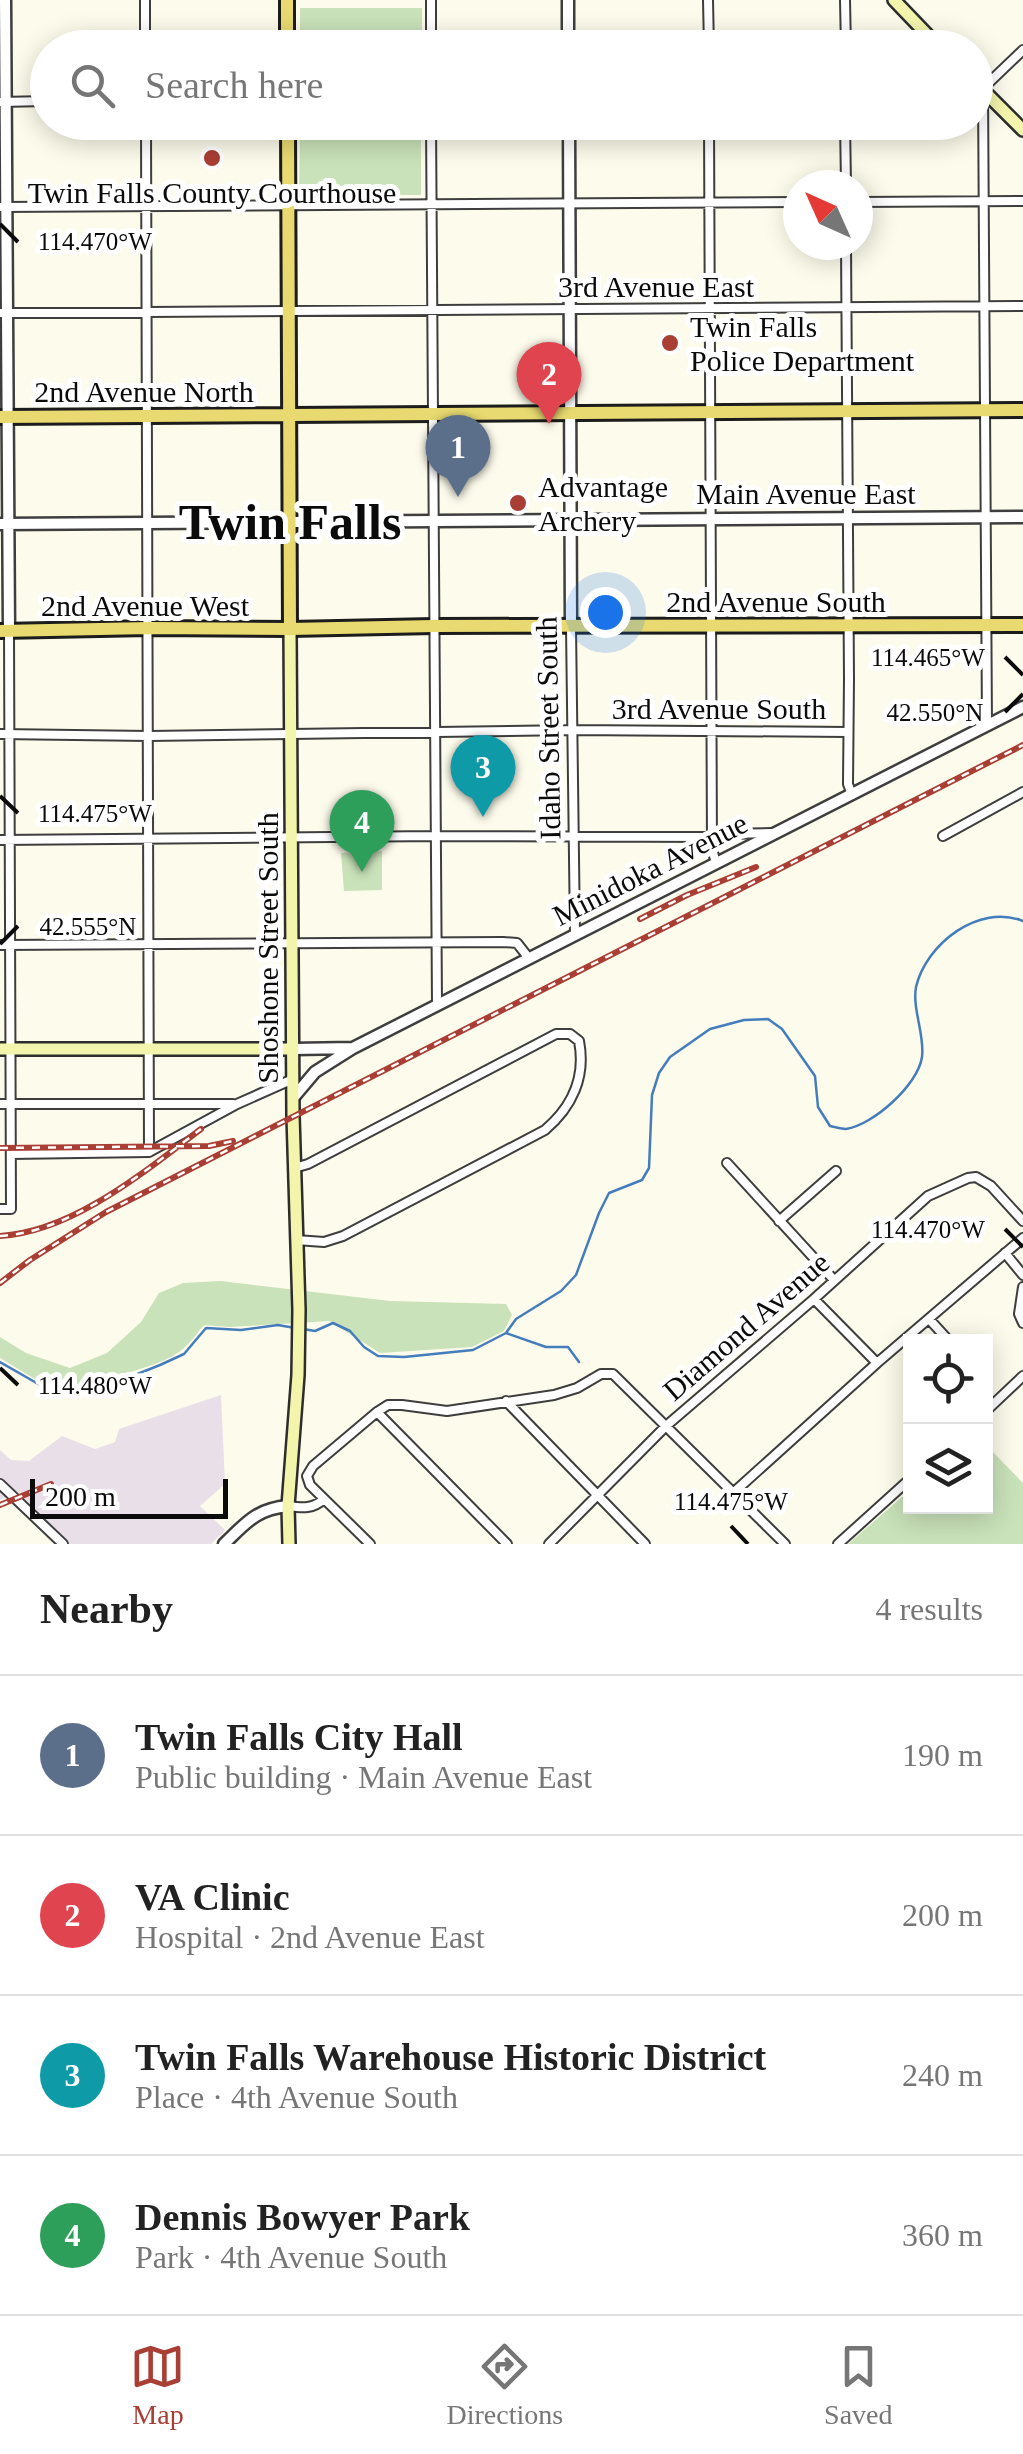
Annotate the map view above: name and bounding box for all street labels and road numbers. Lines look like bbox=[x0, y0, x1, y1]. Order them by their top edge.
street label: 3rd Avenue East bbox=[558, 270, 755, 303]
street label: 2nd Avenue North bbox=[34, 375, 254, 408]
street label: Main Avenue East bbox=[696, 477, 916, 510]
street label: 2nd Avenue South bbox=[666, 585, 886, 618]
street label: 2nd Avenue West bbox=[41, 589, 250, 622]
street label: Idaho Street South bbox=[530, 616, 566, 840]
street label: 3rd Avenue South bbox=[612, 692, 826, 725]
street label: Minidoka Avenue bbox=[547, 806, 753, 932]
street label: Shoshone Street South bbox=[251, 812, 284, 1084]
street label: Diamond Avenue bbox=[656, 1245, 836, 1407]

